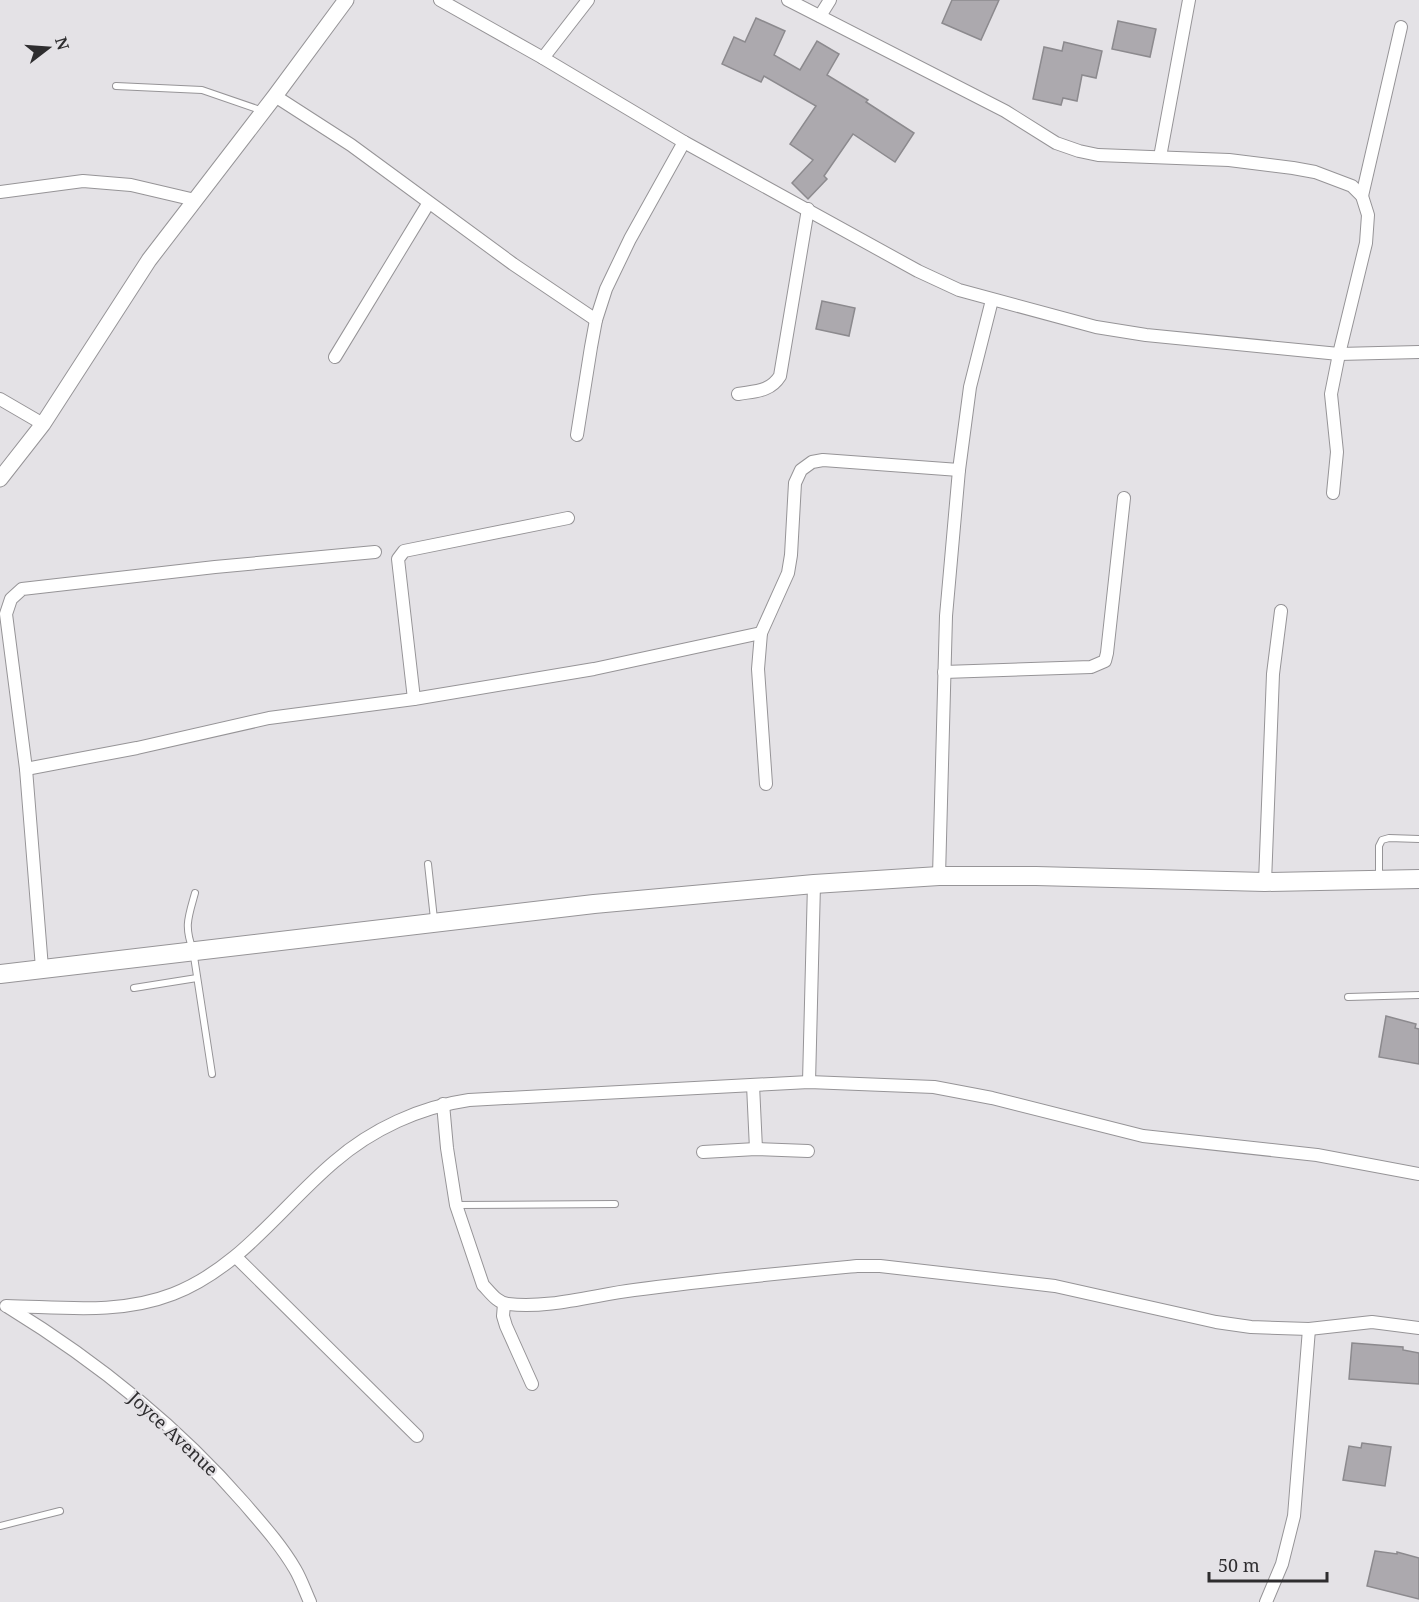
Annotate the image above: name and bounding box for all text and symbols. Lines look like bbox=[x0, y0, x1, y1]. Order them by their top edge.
north arrow bbox=[18, 18, 78, 78]
text: N bbox=[50, 34, 75, 53]
street label: Joyce Avenue bbox=[123, 1385, 224, 1481]
scale bar bbox=[1209, 1545, 1328, 1583]
text: 50 m bbox=[1218, 1553, 1260, 1577]

